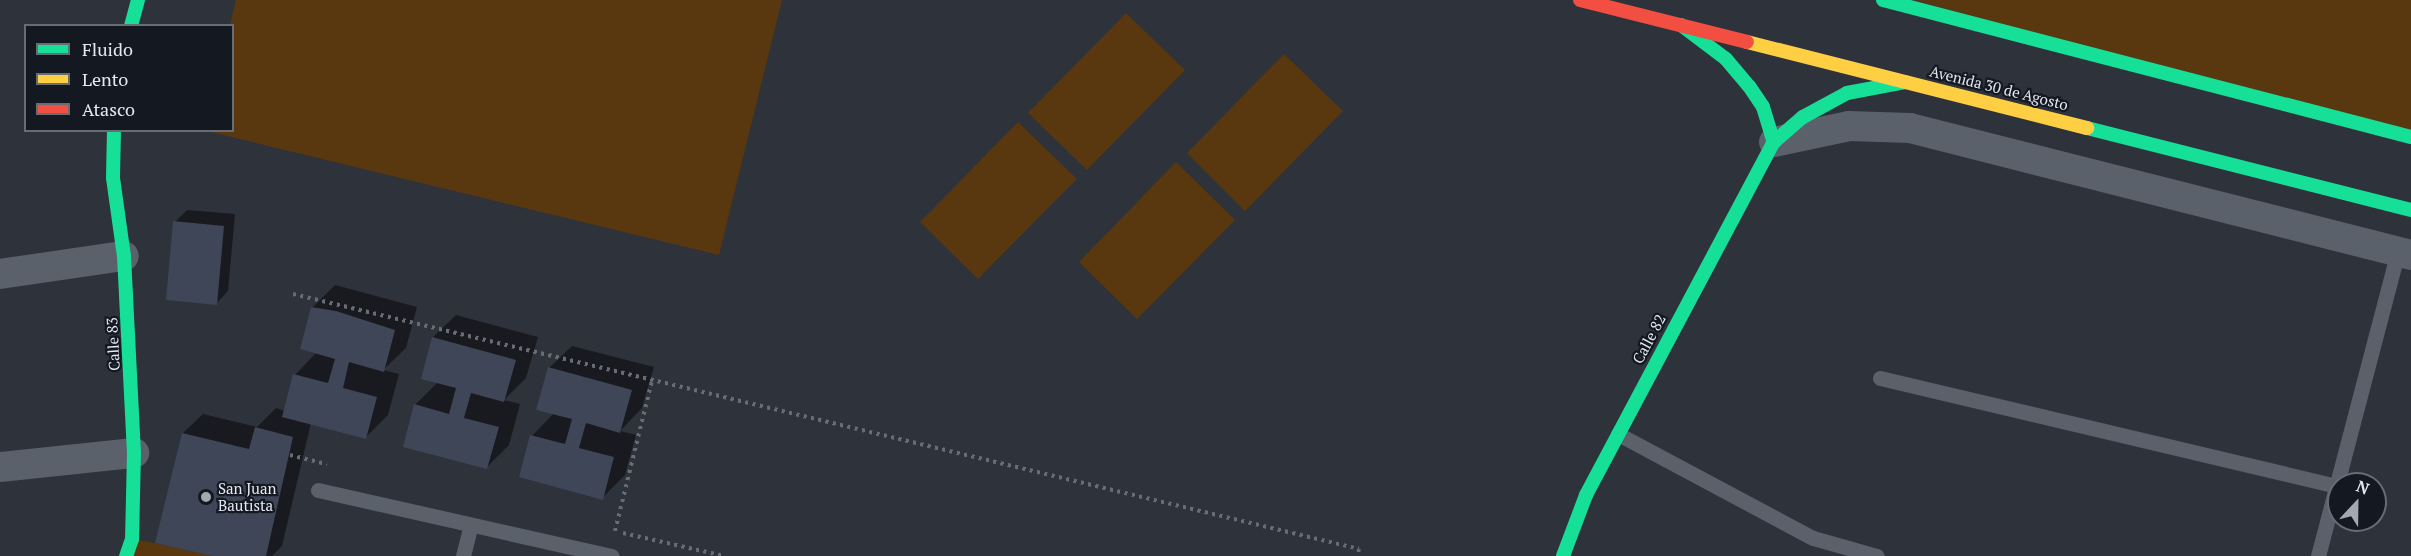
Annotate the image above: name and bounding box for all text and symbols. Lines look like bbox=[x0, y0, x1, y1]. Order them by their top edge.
legend bbox=[24, 24, 234, 132]
text: Fluido bbox=[82, 37, 133, 61]
street label: Avenida 30 de Agosto bbox=[1928, 62, 2070, 114]
text: Lento bbox=[82, 67, 128, 91]
text: Atasco bbox=[82, 97, 135, 121]
street label: Calle 82 bbox=[1629, 311, 1669, 367]
street label: Calle 83 bbox=[103, 317, 123, 371]
north arrow bbox=[2327, 472, 2387, 532]
text: N bbox=[2353, 475, 2373, 500]
place label: San Juan Bautista bbox=[218, 479, 276, 514]
marker: San Juan Bautista bbox=[199, 490, 213, 504]

